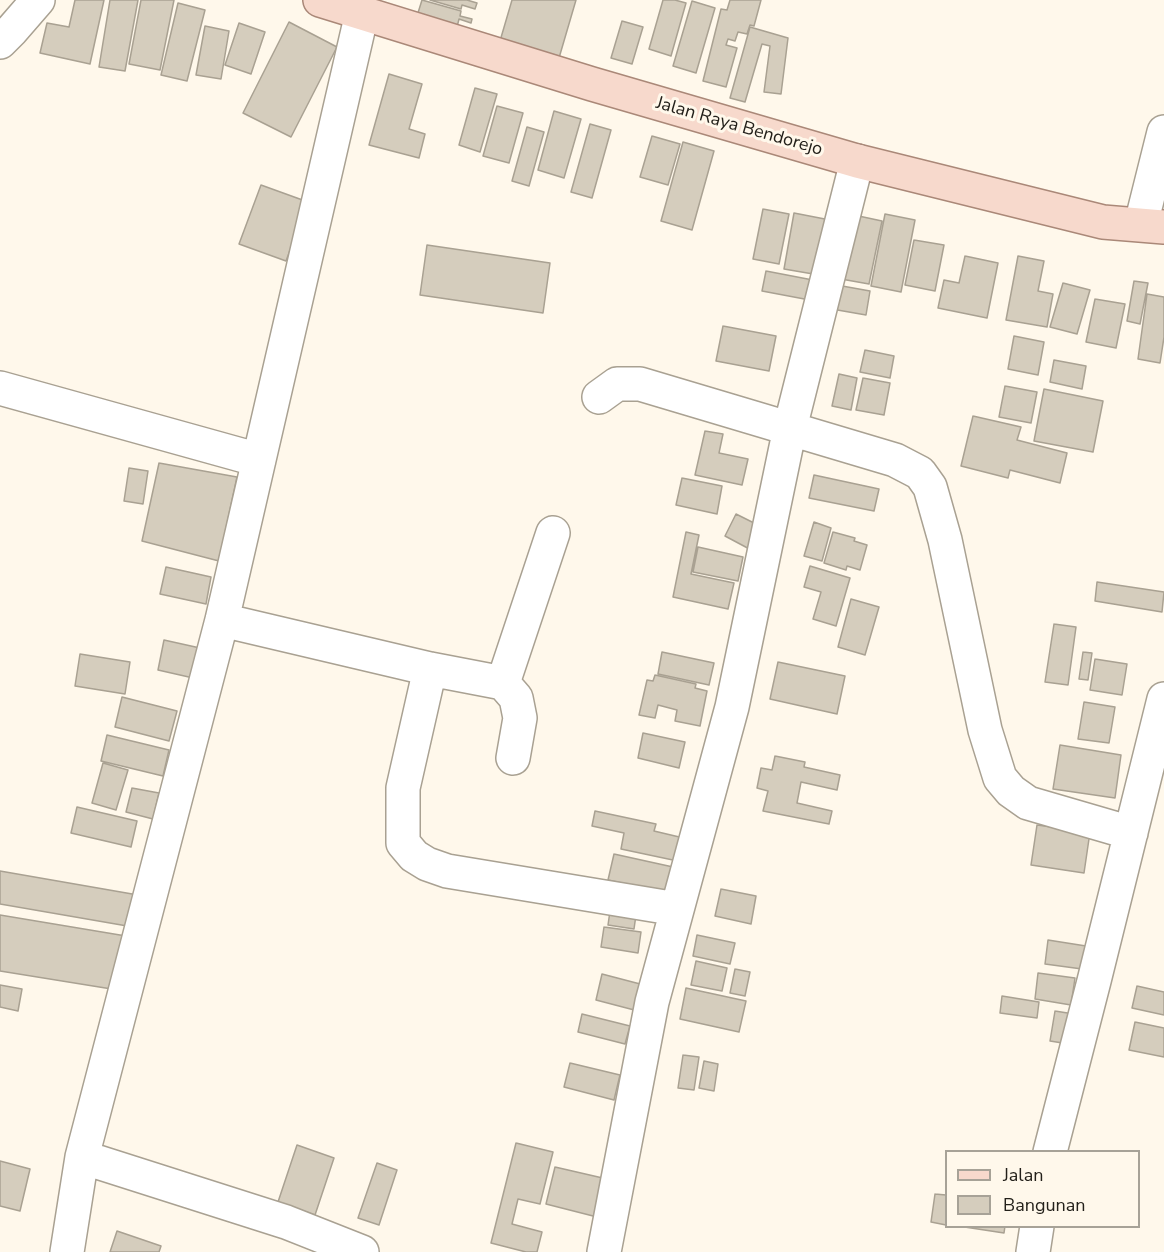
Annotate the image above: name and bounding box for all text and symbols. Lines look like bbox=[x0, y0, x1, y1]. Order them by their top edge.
street label: Jalan Raya Bendorejo bbox=[653, 93, 825, 161]
legend bbox=[945, 1150, 1140, 1228]
text: Jalan bbox=[1003, 1163, 1043, 1187]
text: Bangunan bbox=[1003, 1193, 1086, 1217]

